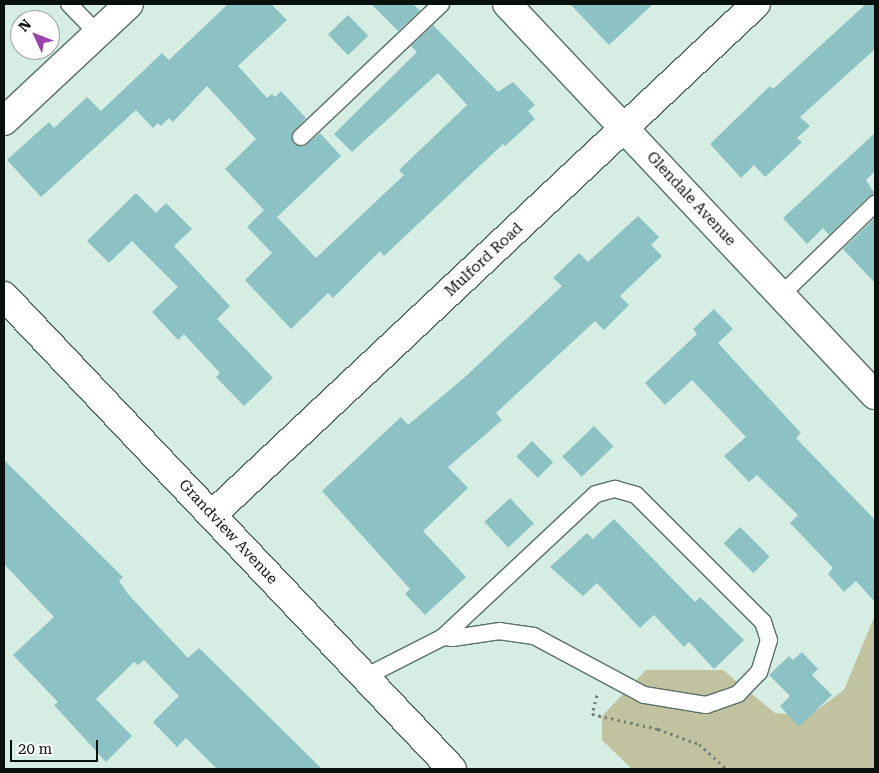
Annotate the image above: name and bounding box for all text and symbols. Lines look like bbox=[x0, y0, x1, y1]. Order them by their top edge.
north arrow bbox=[10, 10, 60, 60]
text: N bbox=[15, 16, 34, 35]
street label: Glendale Avenue bbox=[643, 148, 739, 250]
street label: Mulford Road bbox=[441, 219, 527, 301]
street label: Grandview Avenue bbox=[175, 476, 281, 588]
scale bar bbox=[12, 730, 100, 762]
text: 20 m bbox=[18, 740, 52, 758]

